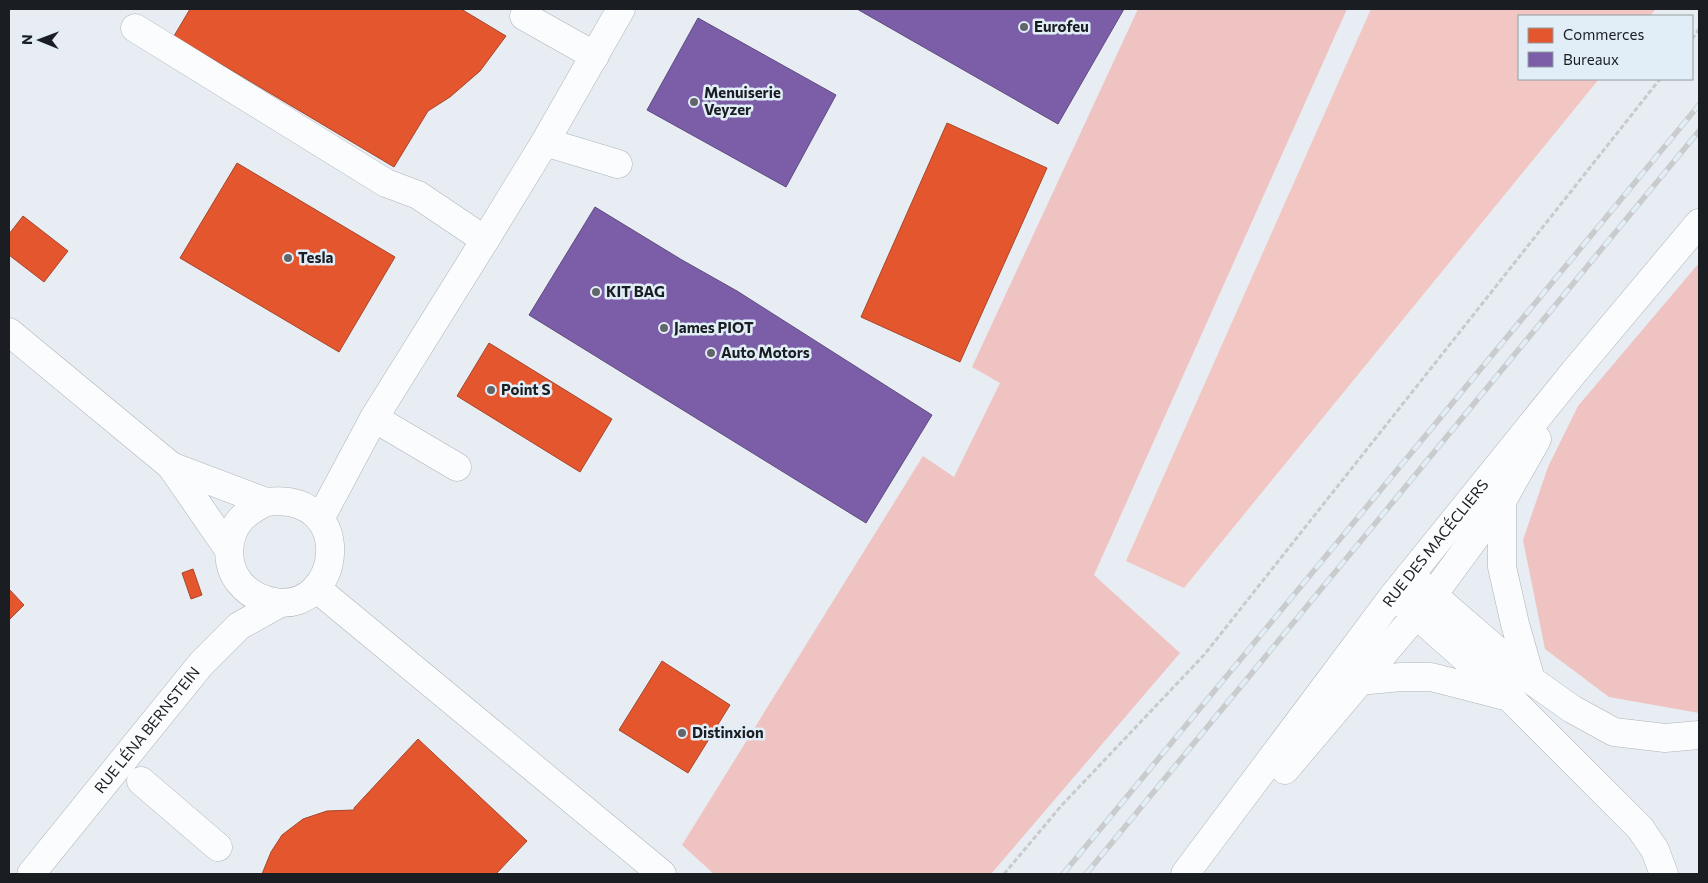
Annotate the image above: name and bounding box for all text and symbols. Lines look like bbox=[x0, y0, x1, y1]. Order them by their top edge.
north arrow bbox=[15, 15, 65, 65]
legend bbox=[1518, 15, 1693, 80]
place label: Eurofeu bbox=[1034, 17, 1089, 35]
marker: Eurofeu bbox=[1018, 21, 1030, 33]
text: Commerces bbox=[1563, 25, 1644, 43]
text: N bbox=[18, 34, 35, 45]
text: Bureaux bbox=[1563, 50, 1619, 68]
place label: Menuiserie Veyzer bbox=[704, 83, 781, 118]
marker: Menuiserie Veyzer bbox=[688, 96, 700, 108]
place label: Tesla bbox=[298, 248, 334, 266]
marker: Tesla bbox=[282, 252, 294, 264]
place label: KIT BAG bbox=[606, 282, 665, 300]
marker: KIT BAG bbox=[590, 286, 602, 298]
place label: James PIOT bbox=[674, 318, 754, 336]
marker: James PIOT bbox=[658, 322, 670, 334]
place label: Auto Motors bbox=[721, 343, 810, 361]
marker: Auto Motors bbox=[705, 347, 717, 359]
place label: Point S bbox=[501, 380, 551, 398]
marker: Point S bbox=[485, 384, 497, 396]
street label: RUE DES MACÉCLIERS bbox=[1378, 475, 1492, 610]
street label: RUE LÉNA BERNSTEIN bbox=[90, 663, 203, 796]
place label: Distinxion bbox=[692, 723, 764, 741]
marker: Distinxion bbox=[676, 727, 688, 739]

